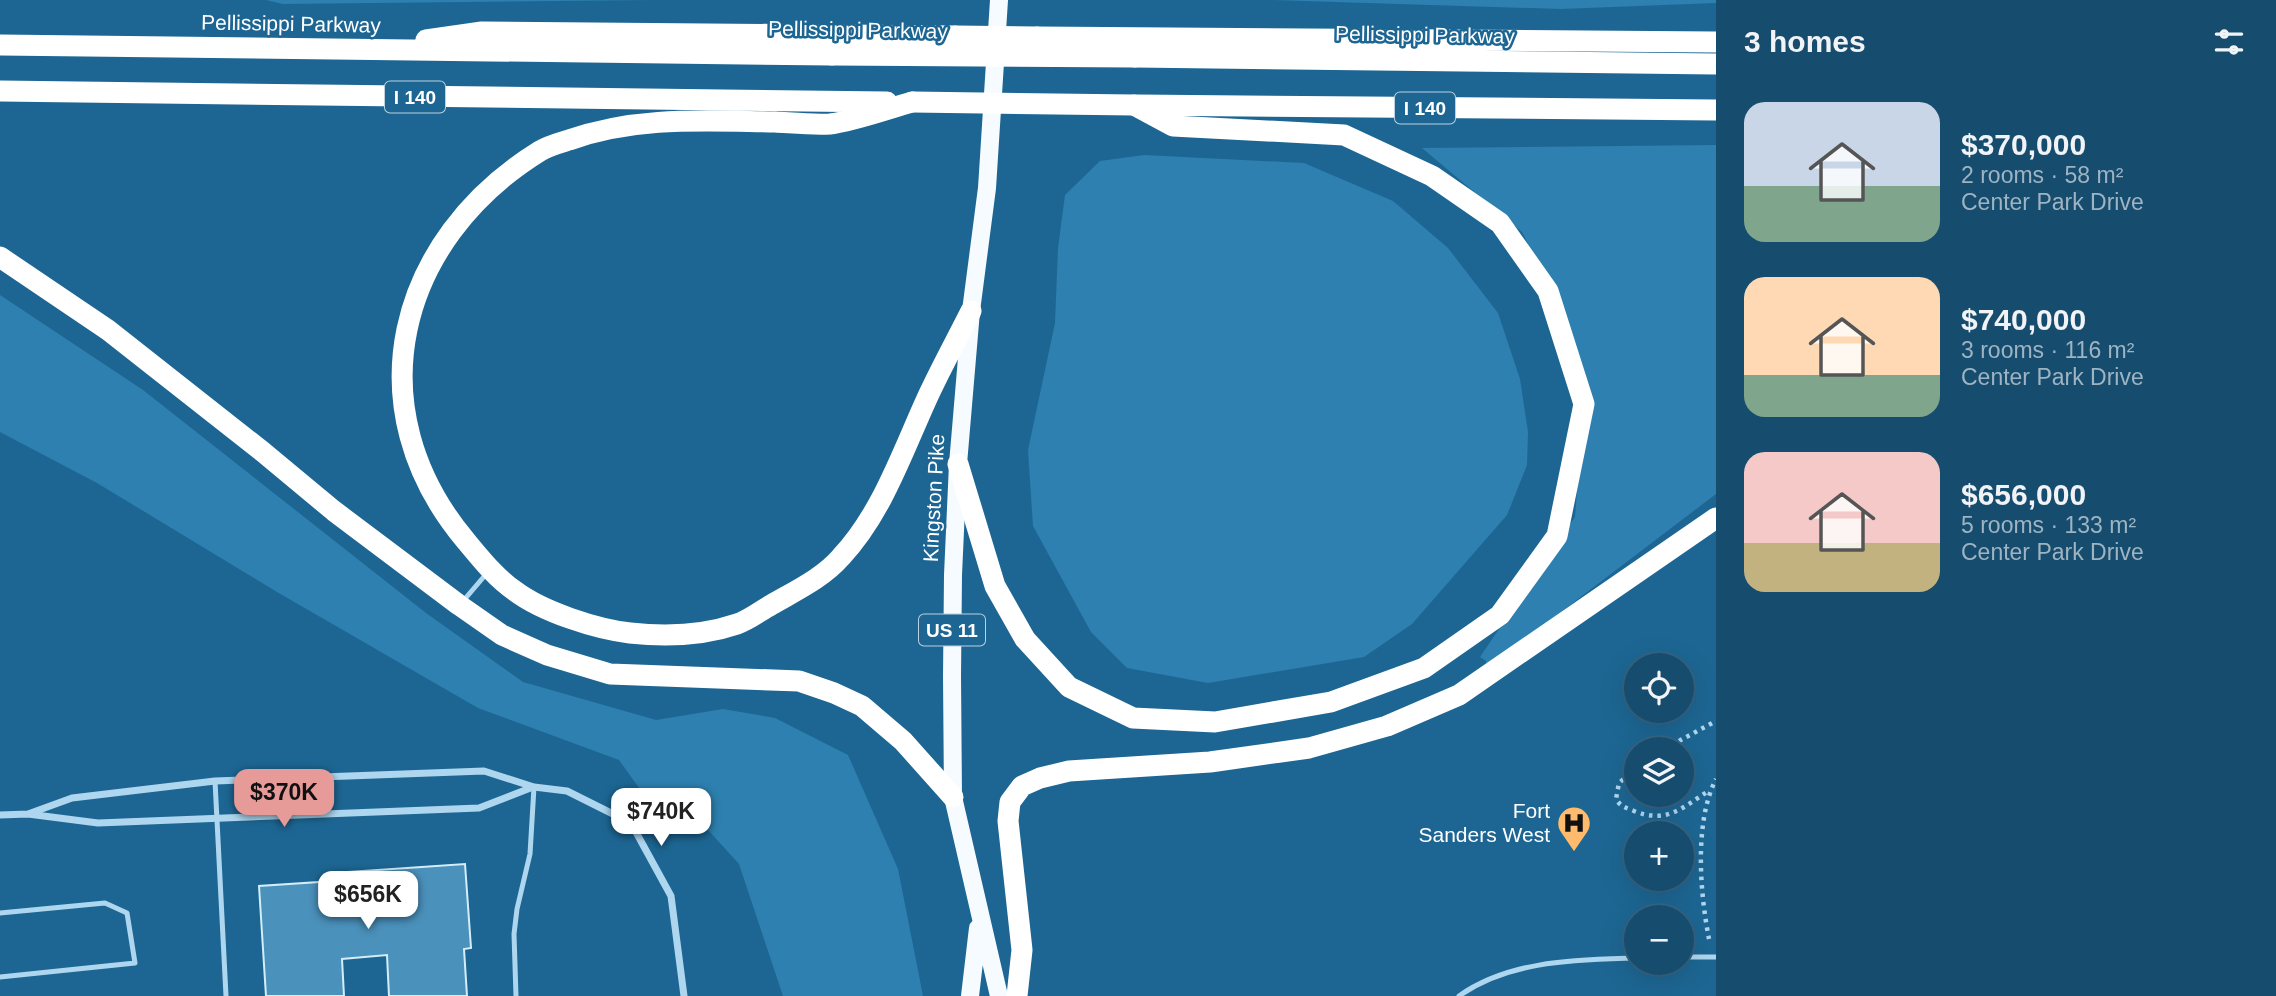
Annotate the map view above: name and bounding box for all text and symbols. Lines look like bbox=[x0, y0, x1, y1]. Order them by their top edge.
street label: Pellissippi Parkway bbox=[201, 10, 382, 37]
street label: Pellissippi Parkway bbox=[768, 16, 949, 43]
street label: Pellissippi Parkway bbox=[1335, 21, 1516, 48]
icon: filters bbox=[2210, 23, 2248, 61]
text: 3 homes bbox=[1744, 25, 1866, 58]
road number: I 140 bbox=[385, 82, 445, 113]
road number: I 140 bbox=[1395, 92, 1455, 124]
text: $370,000 bbox=[1961, 128, 2086, 161]
icon: home bbox=[1800, 130, 1884, 214]
text: 2 rooms · 58 m² bbox=[1961, 162, 2123, 188]
text: Center Park Drive bbox=[1961, 189, 2144, 215]
text: $740,000 bbox=[1961, 303, 2086, 336]
icon: home bbox=[1800, 305, 1884, 389]
text: 3 rooms · 116 m² bbox=[1961, 337, 2134, 363]
text: Center Park Drive bbox=[1961, 364, 2144, 390]
street label: Kingston Pike bbox=[919, 433, 948, 563]
text: $656,000 bbox=[1961, 478, 2086, 511]
icon: home bbox=[1800, 480, 1884, 564]
text: 5 rooms · 133 m² bbox=[1961, 512, 2136, 538]
text: Center Park Drive bbox=[1961, 539, 2144, 565]
road number: US 11 bbox=[919, 614, 985, 646]
map controls bbox=[1624, 653, 1694, 975]
button: locate bbox=[1624, 653, 1694, 723]
button: layers bbox=[1624, 737, 1694, 807]
pin: $370K bbox=[235, 770, 333, 829]
text: $370K bbox=[250, 779, 318, 805]
pin: $740K bbox=[612, 788, 710, 848]
text: $740K bbox=[627, 798, 695, 824]
place label: Fort Sanders West bbox=[1418, 799, 1550, 846]
hospital icon: Fort Sanders West bbox=[1555, 804, 1593, 853]
button: + bbox=[1624, 821, 1694, 891]
pin: $656K bbox=[319, 872, 417, 931]
text: $656K bbox=[334, 881, 402, 907]
button: − bbox=[1624, 905, 1694, 975]

